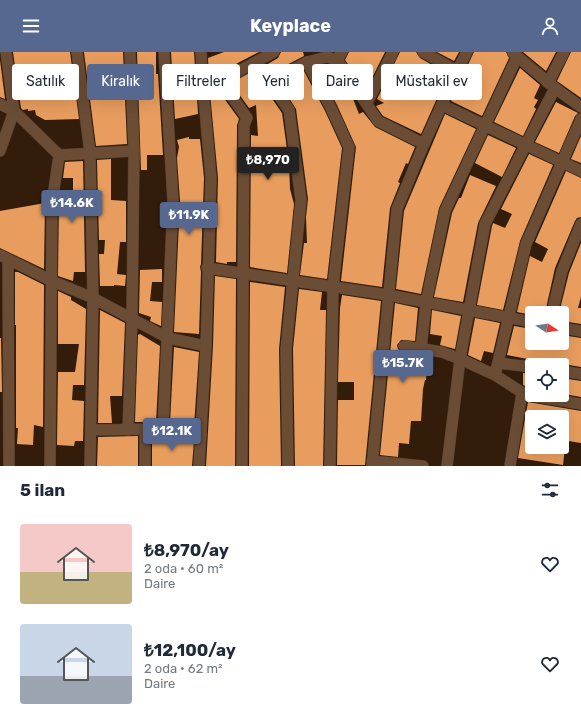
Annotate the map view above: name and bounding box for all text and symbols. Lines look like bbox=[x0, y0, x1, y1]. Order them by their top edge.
icon: menu bbox=[20, 15, 42, 37]
text: Keyplace bbox=[250, 15, 331, 37]
icon: person bbox=[539, 15, 561, 37]
chip: Satılık bbox=[12, 64, 79, 100]
chip: Kiralık bbox=[87, 64, 154, 100]
chip: Filtreler bbox=[162, 64, 240, 100]
chip: Yeni bbox=[248, 64, 304, 100]
chip: Daire bbox=[312, 64, 373, 100]
chip: Müstakil ev bbox=[381, 64, 482, 100]
pin: ₺8,970 bbox=[235, 147, 301, 181]
text: ₺8,970 bbox=[246, 152, 290, 167]
pin: ₺14.6K bbox=[39, 190, 105, 224]
text: ₺14.6K bbox=[50, 195, 94, 210]
pin: ₺11.9K bbox=[156, 202, 222, 236]
text: ₺11.9K bbox=[169, 207, 209, 222]
north arrow bbox=[525, 306, 569, 350]
map controls bbox=[525, 306, 569, 454]
pin: ₺15.7K bbox=[370, 350, 436, 384]
text: ₺15.7K bbox=[382, 355, 424, 370]
button: locate bbox=[525, 358, 569, 402]
button: layers bbox=[525, 410, 569, 454]
pin: ₺12.1K bbox=[139, 418, 205, 452]
text: ₺12.1K bbox=[152, 423, 192, 438]
icon: filters bbox=[539, 479, 561, 501]
text: 5 ilan bbox=[20, 480, 65, 500]
icon: home bbox=[52, 540, 100, 588]
text: ₺8,970/ay bbox=[144, 540, 229, 560]
icon: heart bbox=[539, 553, 561, 575]
text: 2 oda · 60 m² bbox=[144, 561, 223, 576]
text: Daire bbox=[144, 576, 175, 591]
icon: home bbox=[52, 640, 100, 688]
text: ₺12,100/ay bbox=[144, 640, 236, 660]
icon: heart bbox=[539, 653, 561, 675]
text: 2 oda · 62 m² bbox=[144, 661, 223, 676]
text: Daire bbox=[144, 676, 175, 691]

